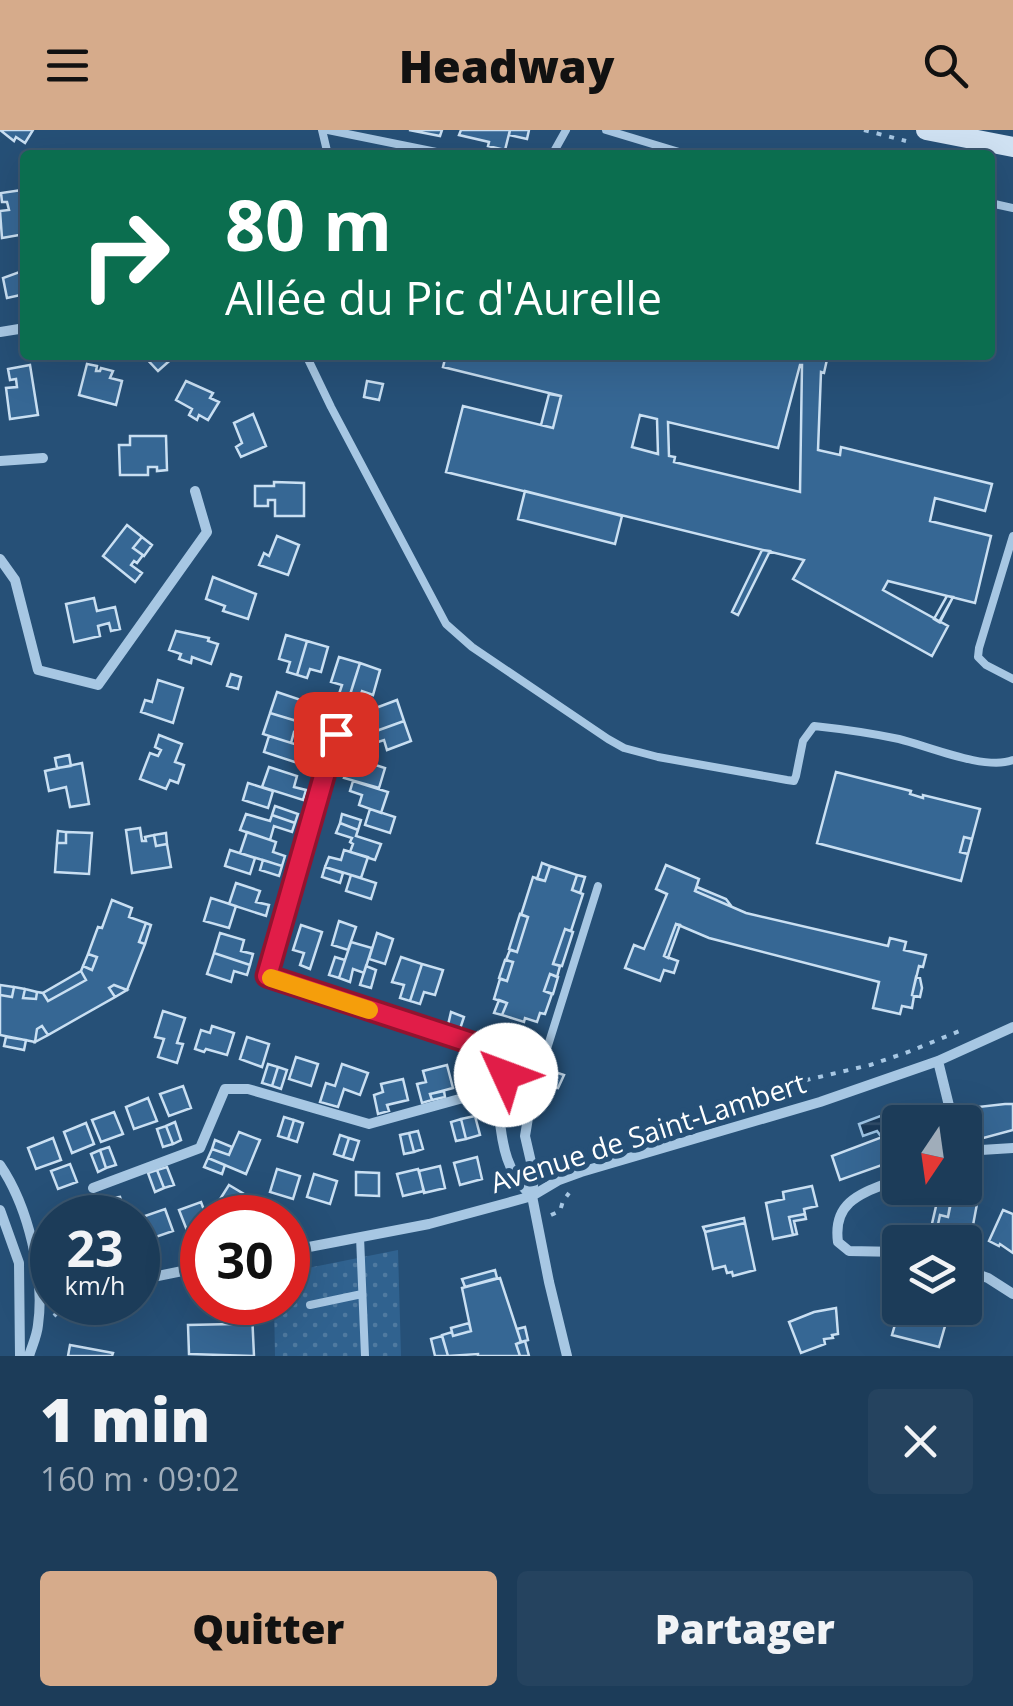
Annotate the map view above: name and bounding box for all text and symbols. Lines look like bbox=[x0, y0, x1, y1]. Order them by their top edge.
text: Headway bbox=[399, 35, 614, 96]
icon: menu bbox=[40, 38, 95, 93]
icon: search bbox=[918, 38, 973, 93]
text: 80 m bbox=[225, 176, 392, 272]
icon: right bbox=[60, 190, 190, 320]
text: Allée du Pic d'Aurelle bbox=[225, 267, 662, 328]
pin bbox=[294, 692, 379, 777]
icon: arrive bbox=[309, 707, 364, 762]
position arrow bbox=[454, 1023, 558, 1127]
street label: Avenue de Saint-Lambert bbox=[485, 1063, 810, 1201]
north arrow bbox=[882, 1105, 982, 1205]
map controls bbox=[882, 1105, 982, 1325]
speed limit sign: 30 bbox=[180, 1195, 310, 1325]
text: 23 bbox=[66, 1214, 124, 1282]
button: layers bbox=[882, 1225, 982, 1325]
text: km/h bbox=[65, 1268, 125, 1302]
text: 1 min bbox=[40, 1378, 210, 1460]
button: close bbox=[868, 1389, 973, 1494]
text: 160 m · 09:02 bbox=[40, 1457, 239, 1500]
button: Quitter bbox=[40, 1571, 497, 1686]
button: Partager bbox=[517, 1571, 973, 1686]

